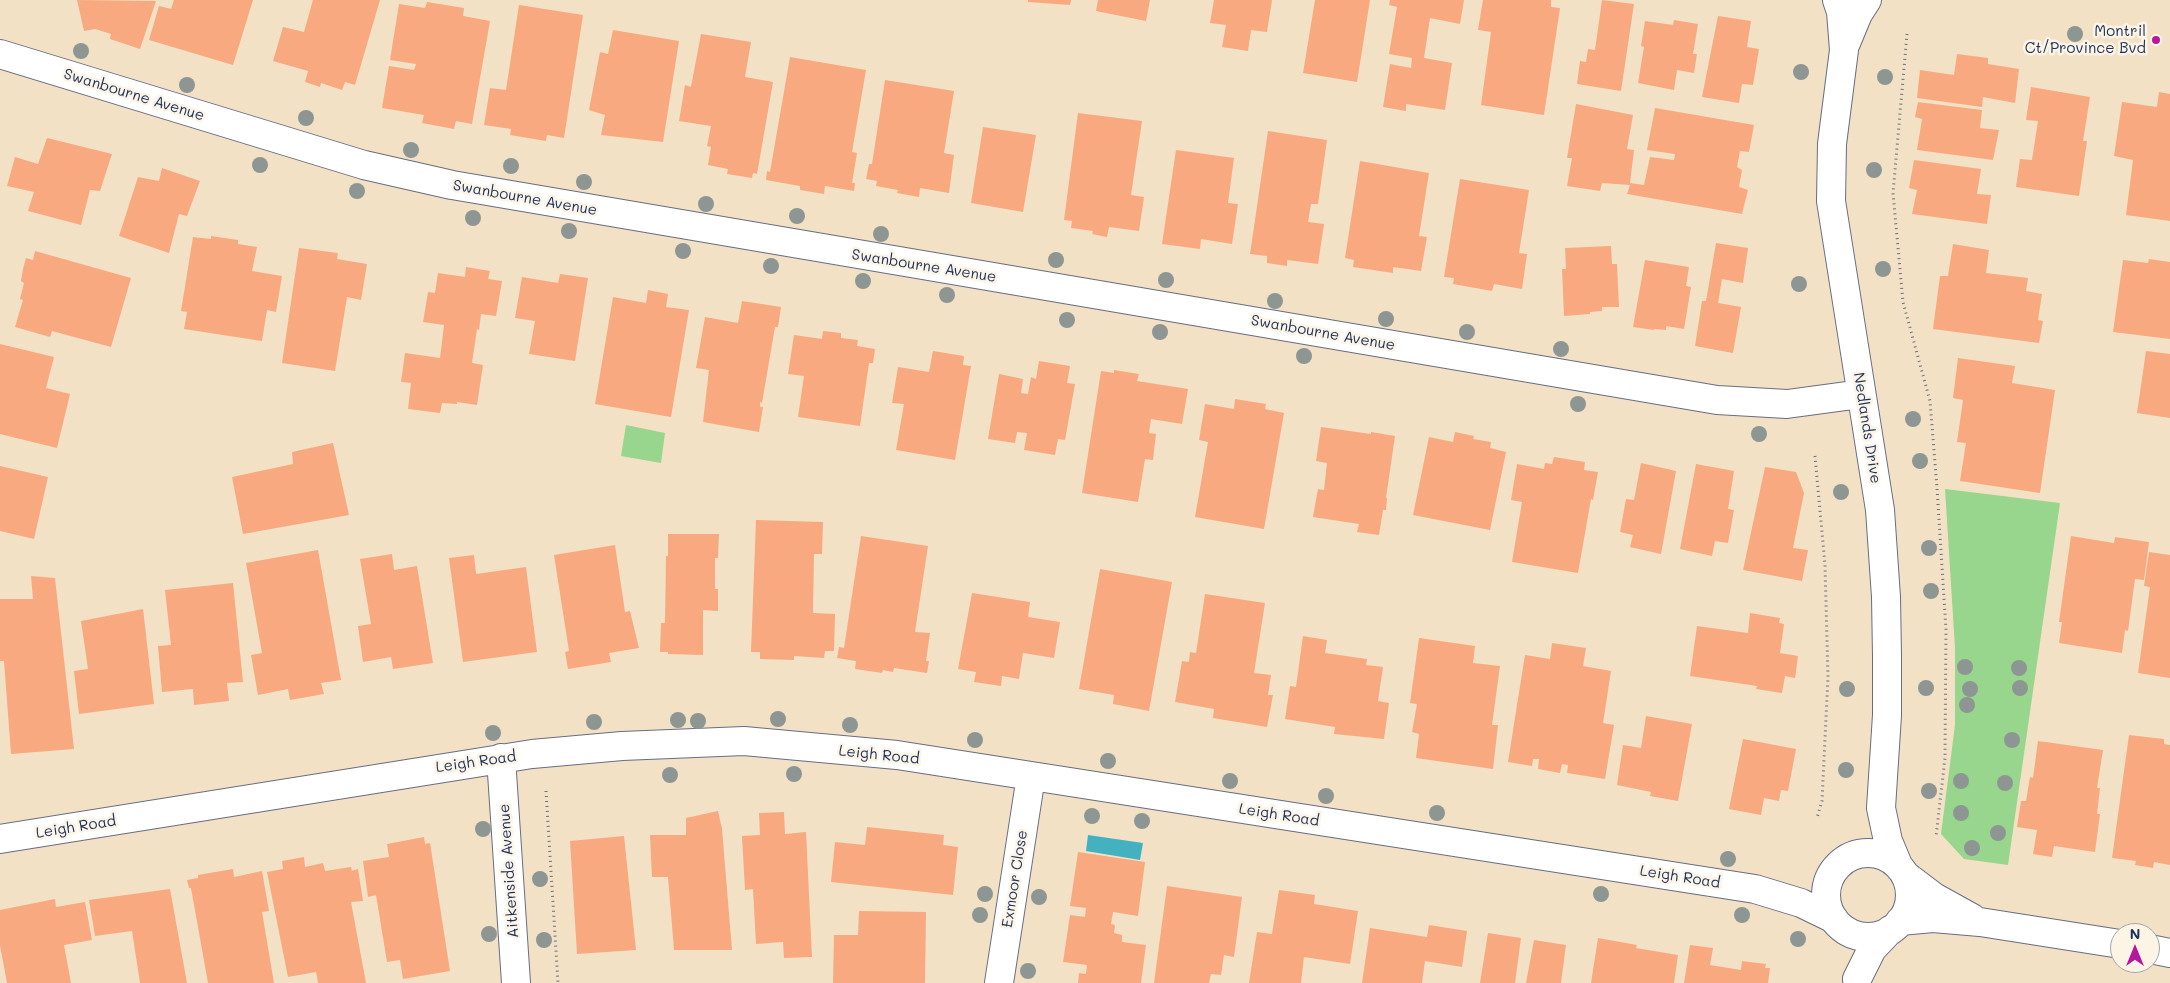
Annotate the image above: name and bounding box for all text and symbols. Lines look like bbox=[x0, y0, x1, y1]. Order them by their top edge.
place label: Montril Ct/Province Bvd bbox=[2025, 22, 2146, 57]
marker: Montril Ct/Province Bvd bbox=[2150, 34, 2162, 46]
street label: Swanbourne Avenue bbox=[61, 65, 207, 125]
street label: Swanbourne Avenue bbox=[451, 176, 599, 220]
street label: Swanbourne Avenue bbox=[850, 246, 998, 286]
street label: Swanbourne Avenue bbox=[1249, 311, 1397, 355]
street label: Nedlands Drive bbox=[1849, 371, 1885, 485]
street label: Leigh Road bbox=[838, 742, 920, 768]
street label: Leigh Road bbox=[435, 747, 517, 777]
street label: Leigh Road bbox=[1238, 800, 1320, 830]
street label: Aitkenside Avenue bbox=[495, 803, 523, 939]
street label: Leigh Road bbox=[35, 812, 117, 842]
street label: Exmoor Close bbox=[998, 829, 1032, 929]
street label: Leigh Road bbox=[1639, 862, 1721, 892]
north arrow bbox=[2110, 923, 2160, 973]
text: N bbox=[2130, 924, 2140, 943]

